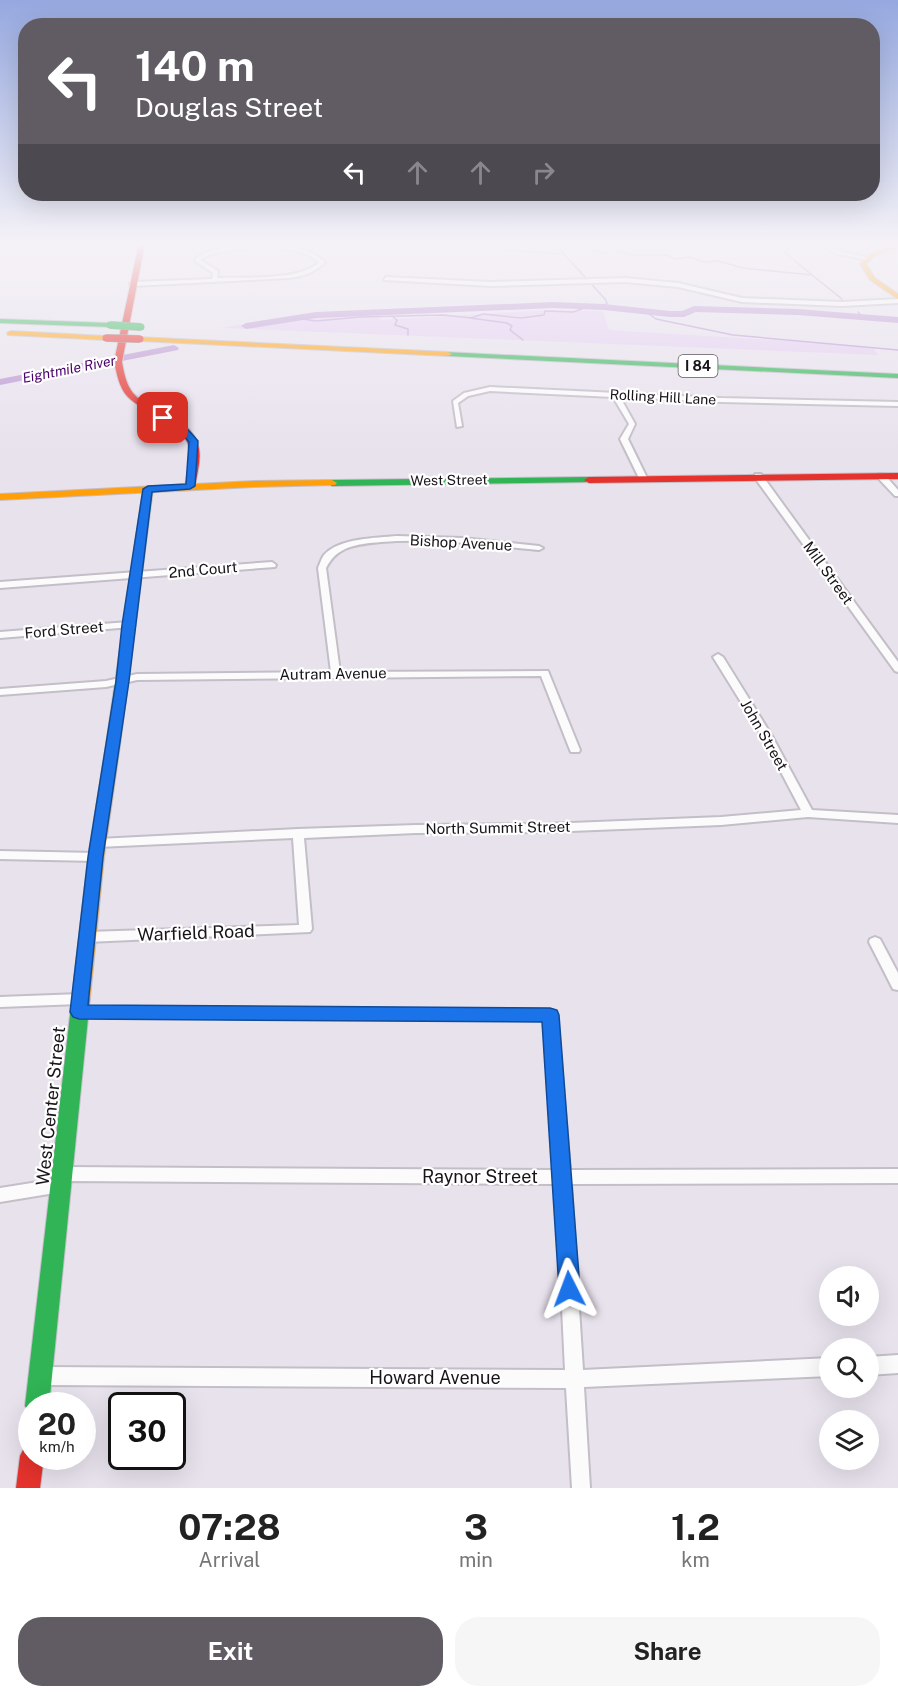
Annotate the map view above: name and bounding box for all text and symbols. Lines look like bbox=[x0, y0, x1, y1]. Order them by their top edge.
text: 140 m bbox=[135, 41, 255, 90]
icon: left bbox=[36, 42, 114, 120]
text: Douglas Street bbox=[135, 91, 323, 123]
icon: left bbox=[338, 156, 371, 189]
icon: ahead bbox=[401, 156, 434, 189]
icon: ahead bbox=[464, 156, 497, 189]
icon: right bbox=[527, 156, 560, 189]
water label: Eightmile River bbox=[21, 352, 118, 386]
road number: I 84 bbox=[678, 355, 718, 377]
street label: Rolling Hill Lane bbox=[609, 386, 717, 408]
pin bbox=[137, 392, 188, 443]
icon: arrive bbox=[146, 401, 179, 434]
street label: West Street bbox=[410, 471, 488, 489]
street label: Bishop Avenue bbox=[409, 531, 513, 554]
street label: Mill Street bbox=[800, 538, 857, 608]
street label: 2nd Court bbox=[168, 558, 238, 581]
street label: Ford Street bbox=[24, 618, 104, 641]
street label: Autram Avenue bbox=[279, 664, 387, 683]
street label: John Street bbox=[737, 696, 792, 773]
street label: North Summit Street bbox=[425, 818, 571, 837]
street label: Warfield Road bbox=[137, 920, 255, 945]
street label: West Center Street bbox=[32, 1025, 69, 1187]
street label: Raynor Street bbox=[422, 1166, 538, 1187]
position arrow bbox=[537, 1257, 601, 1321]
map controls bbox=[819, 1266, 879, 1470]
button: sound bbox=[819, 1266, 879, 1326]
button: search bbox=[819, 1338, 879, 1398]
street label: Howard Avenue bbox=[369, 1367, 501, 1388]
speed limit sign: 30 bbox=[108, 1392, 186, 1470]
text: 20 bbox=[38, 1406, 76, 1442]
button: layers bbox=[819, 1410, 879, 1470]
text: km/h bbox=[39, 1438, 75, 1455]
text: 07:28 bbox=[178, 1506, 281, 1548]
text: 3 bbox=[464, 1506, 488, 1548]
text: 1.2 bbox=[671, 1506, 720, 1548]
text: Arrival bbox=[199, 1548, 260, 1572]
text: min bbox=[459, 1548, 493, 1572]
text: km bbox=[681, 1548, 710, 1572]
button: Exit bbox=[18, 1617, 443, 1686]
button: Share bbox=[455, 1617, 880, 1686]

